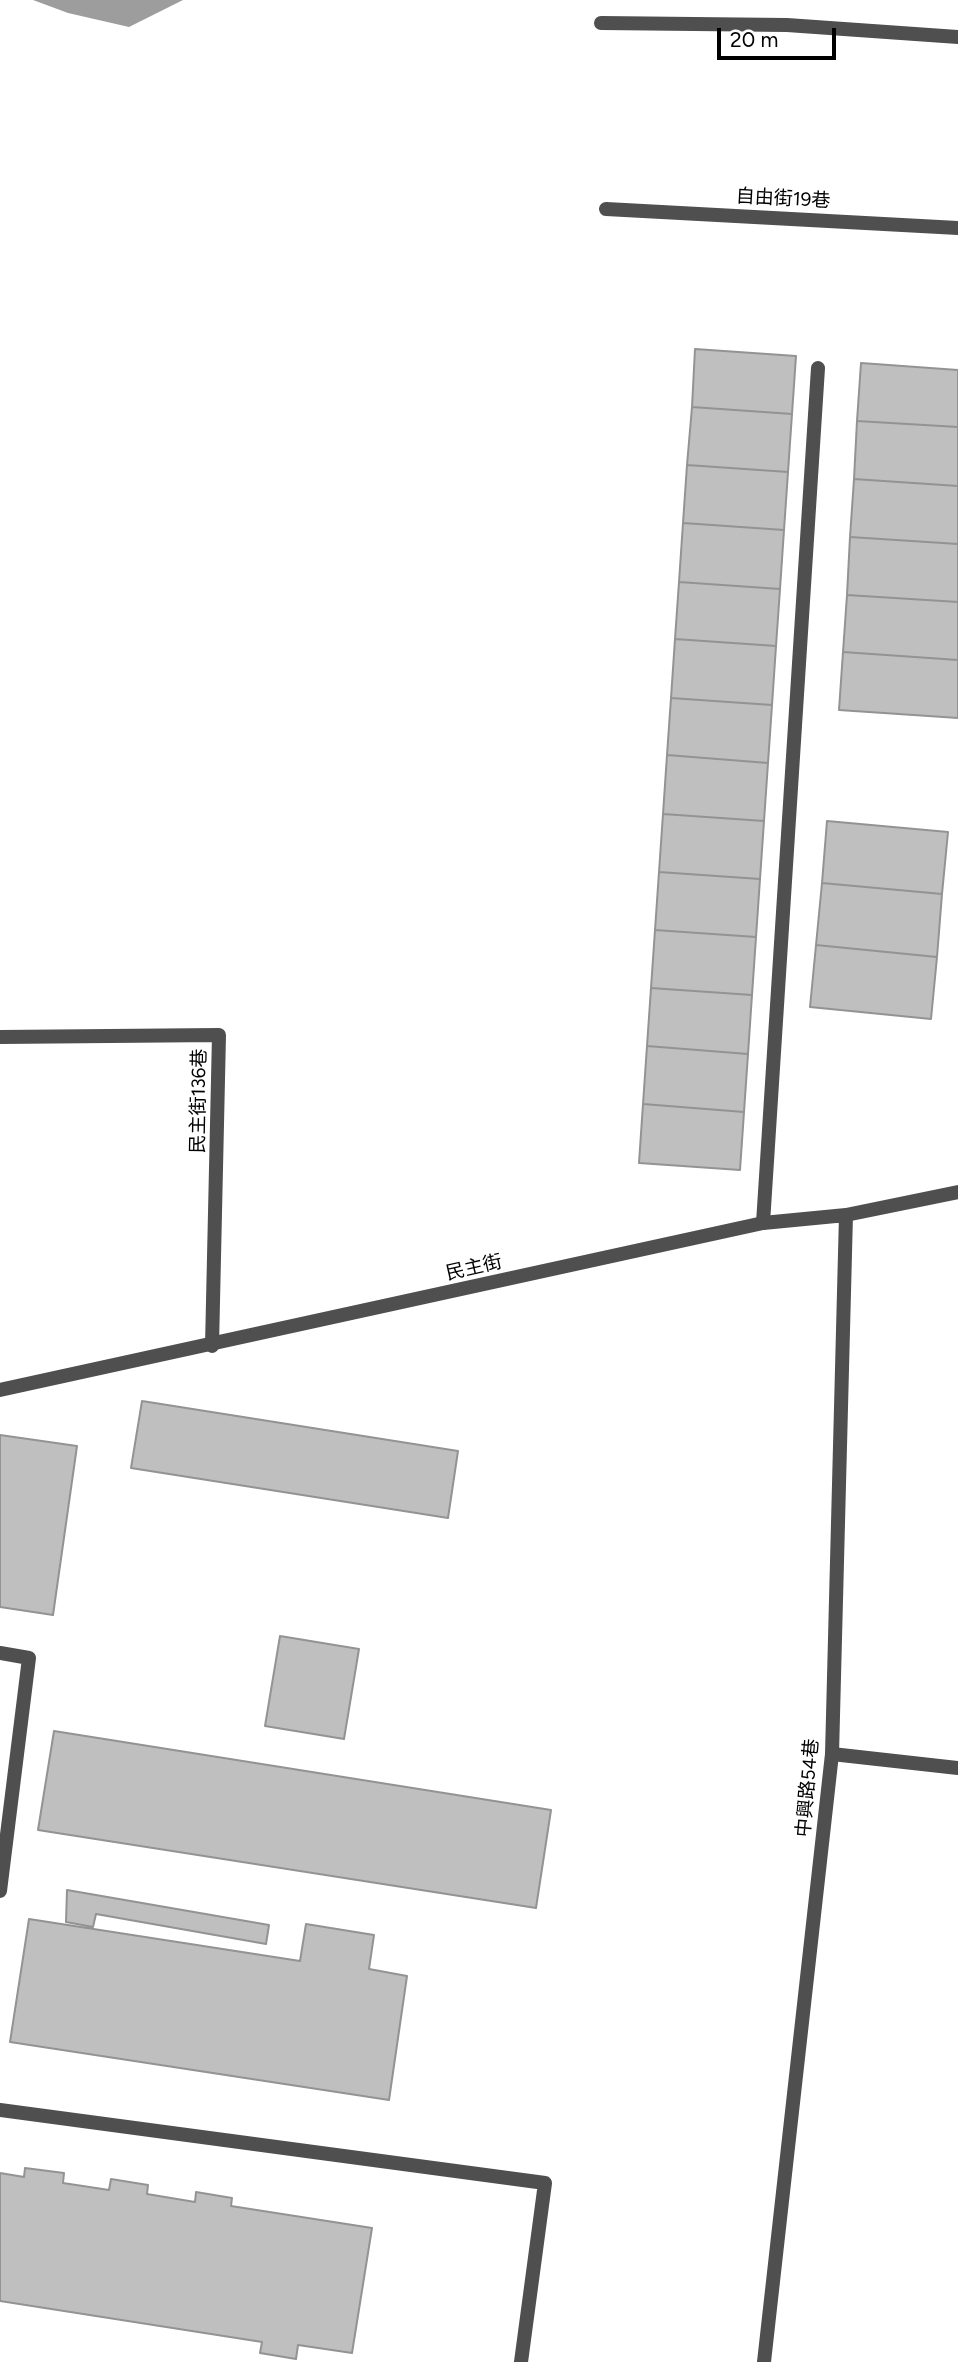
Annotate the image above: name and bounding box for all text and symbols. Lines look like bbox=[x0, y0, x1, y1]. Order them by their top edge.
scale bar bbox=[720, 14, 839, 58]
text: 20 m bbox=[730, 27, 778, 52]
street label: 自由街19巷 bbox=[735, 185, 831, 213]
street label: 民主街136巷 bbox=[187, 1048, 211, 1154]
street label: 民主街 bbox=[444, 1250, 504, 1286]
street label: 中興路54巷 bbox=[792, 1738, 824, 1838]

